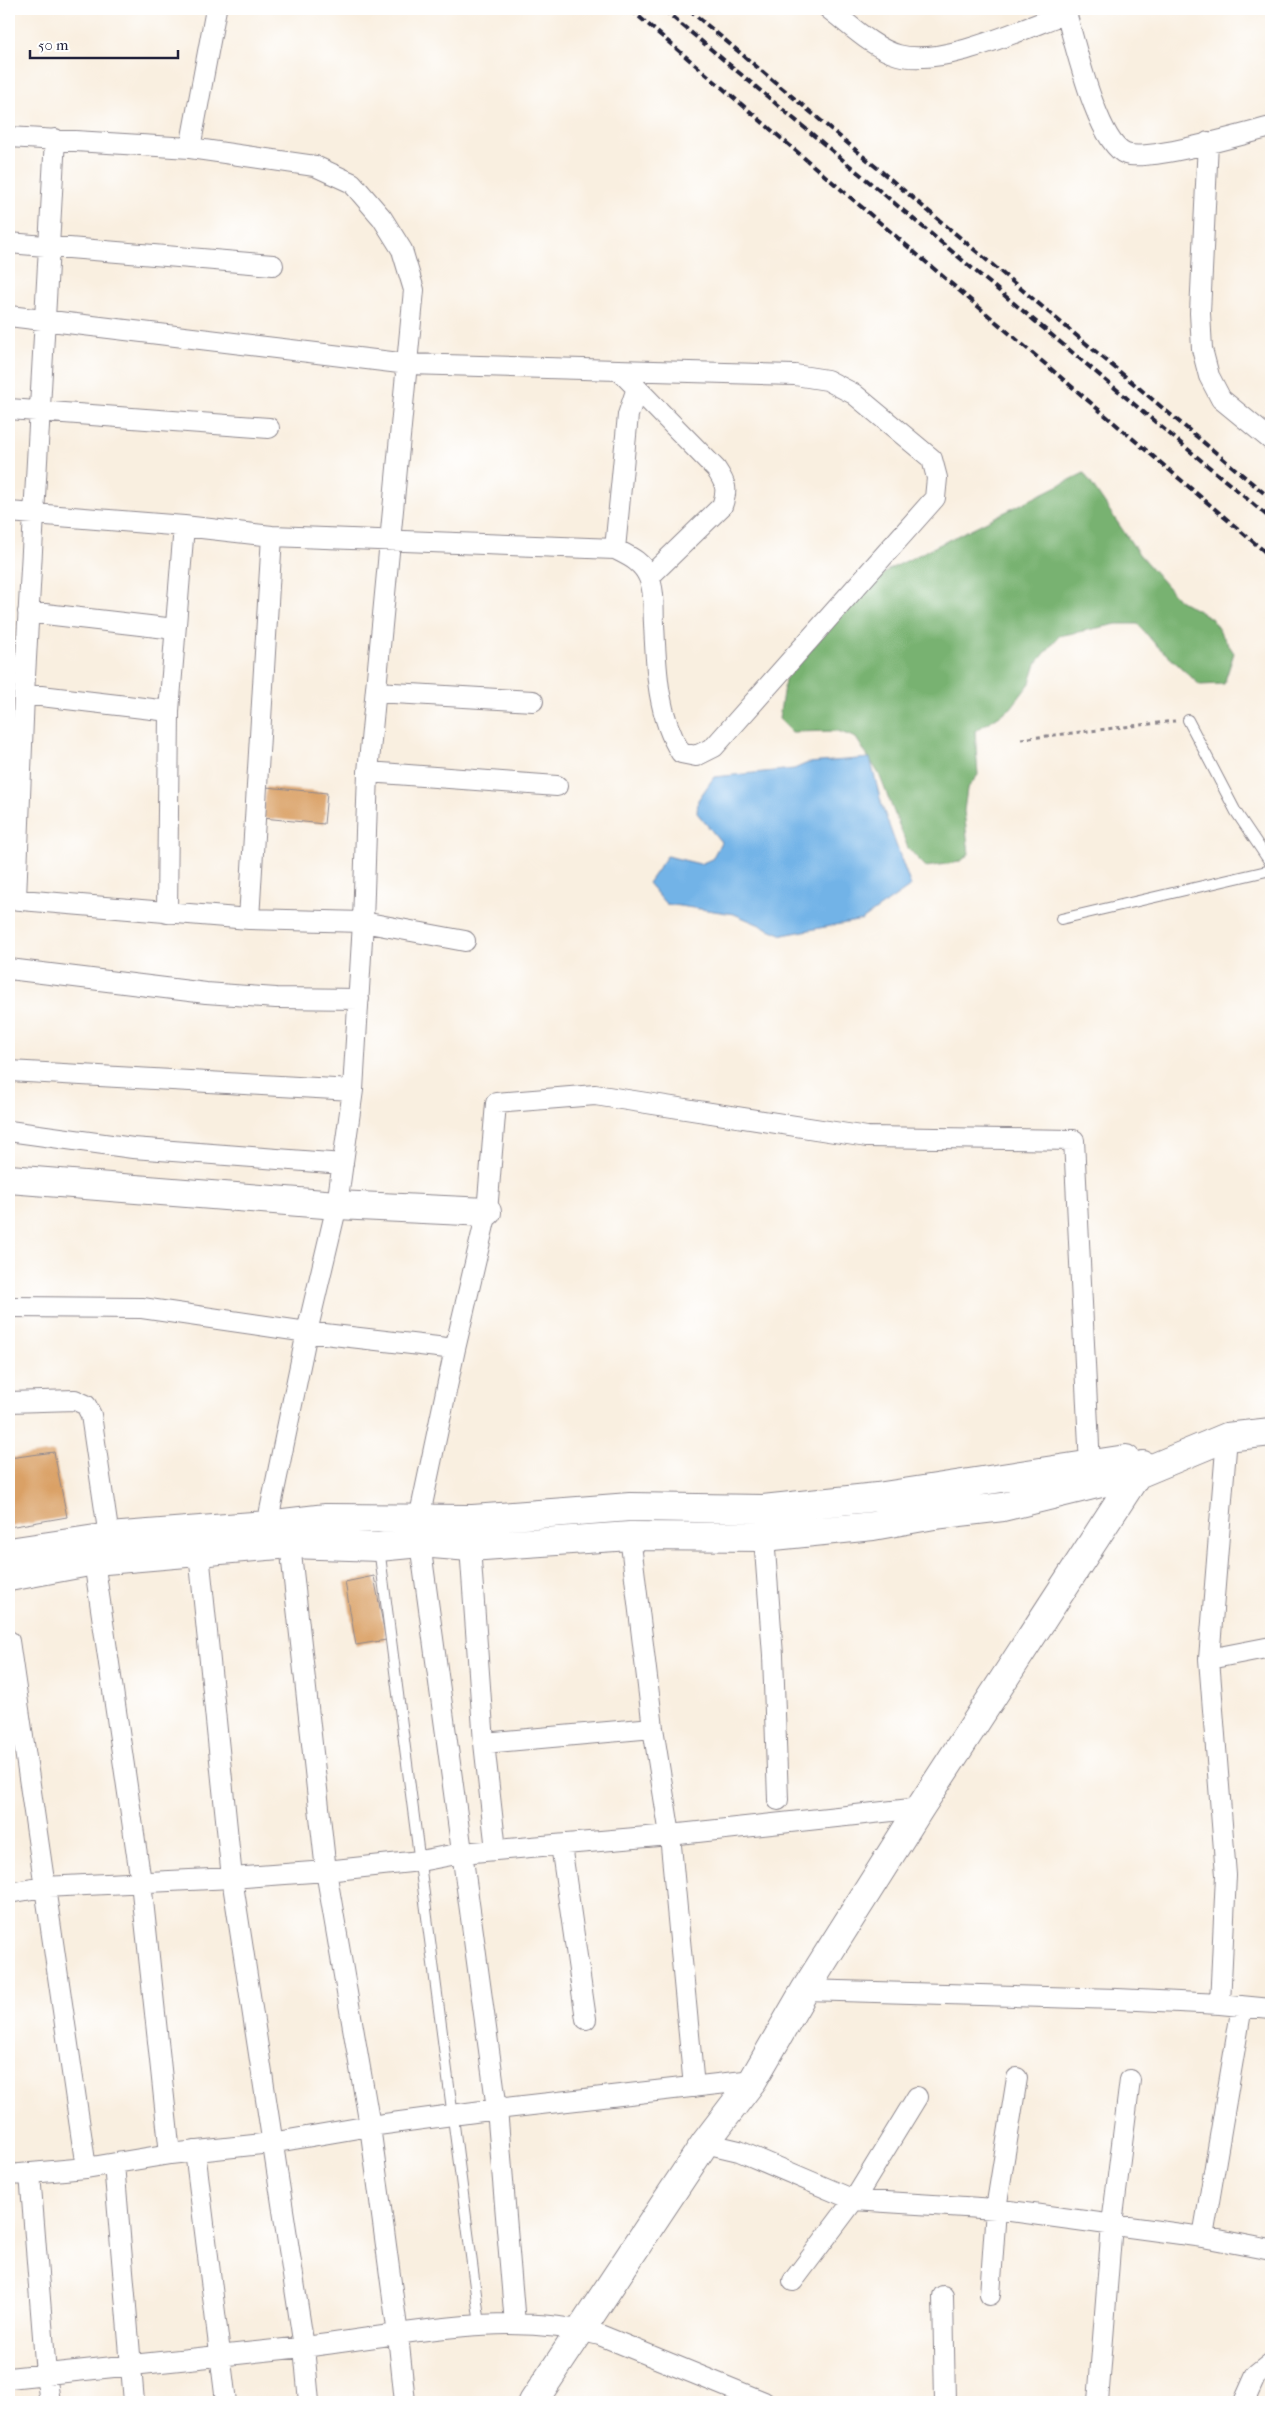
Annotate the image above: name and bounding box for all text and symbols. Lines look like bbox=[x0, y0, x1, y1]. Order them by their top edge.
scale bar bbox=[30, 28, 178, 60]
text: 50 m bbox=[38, 36, 69, 54]

